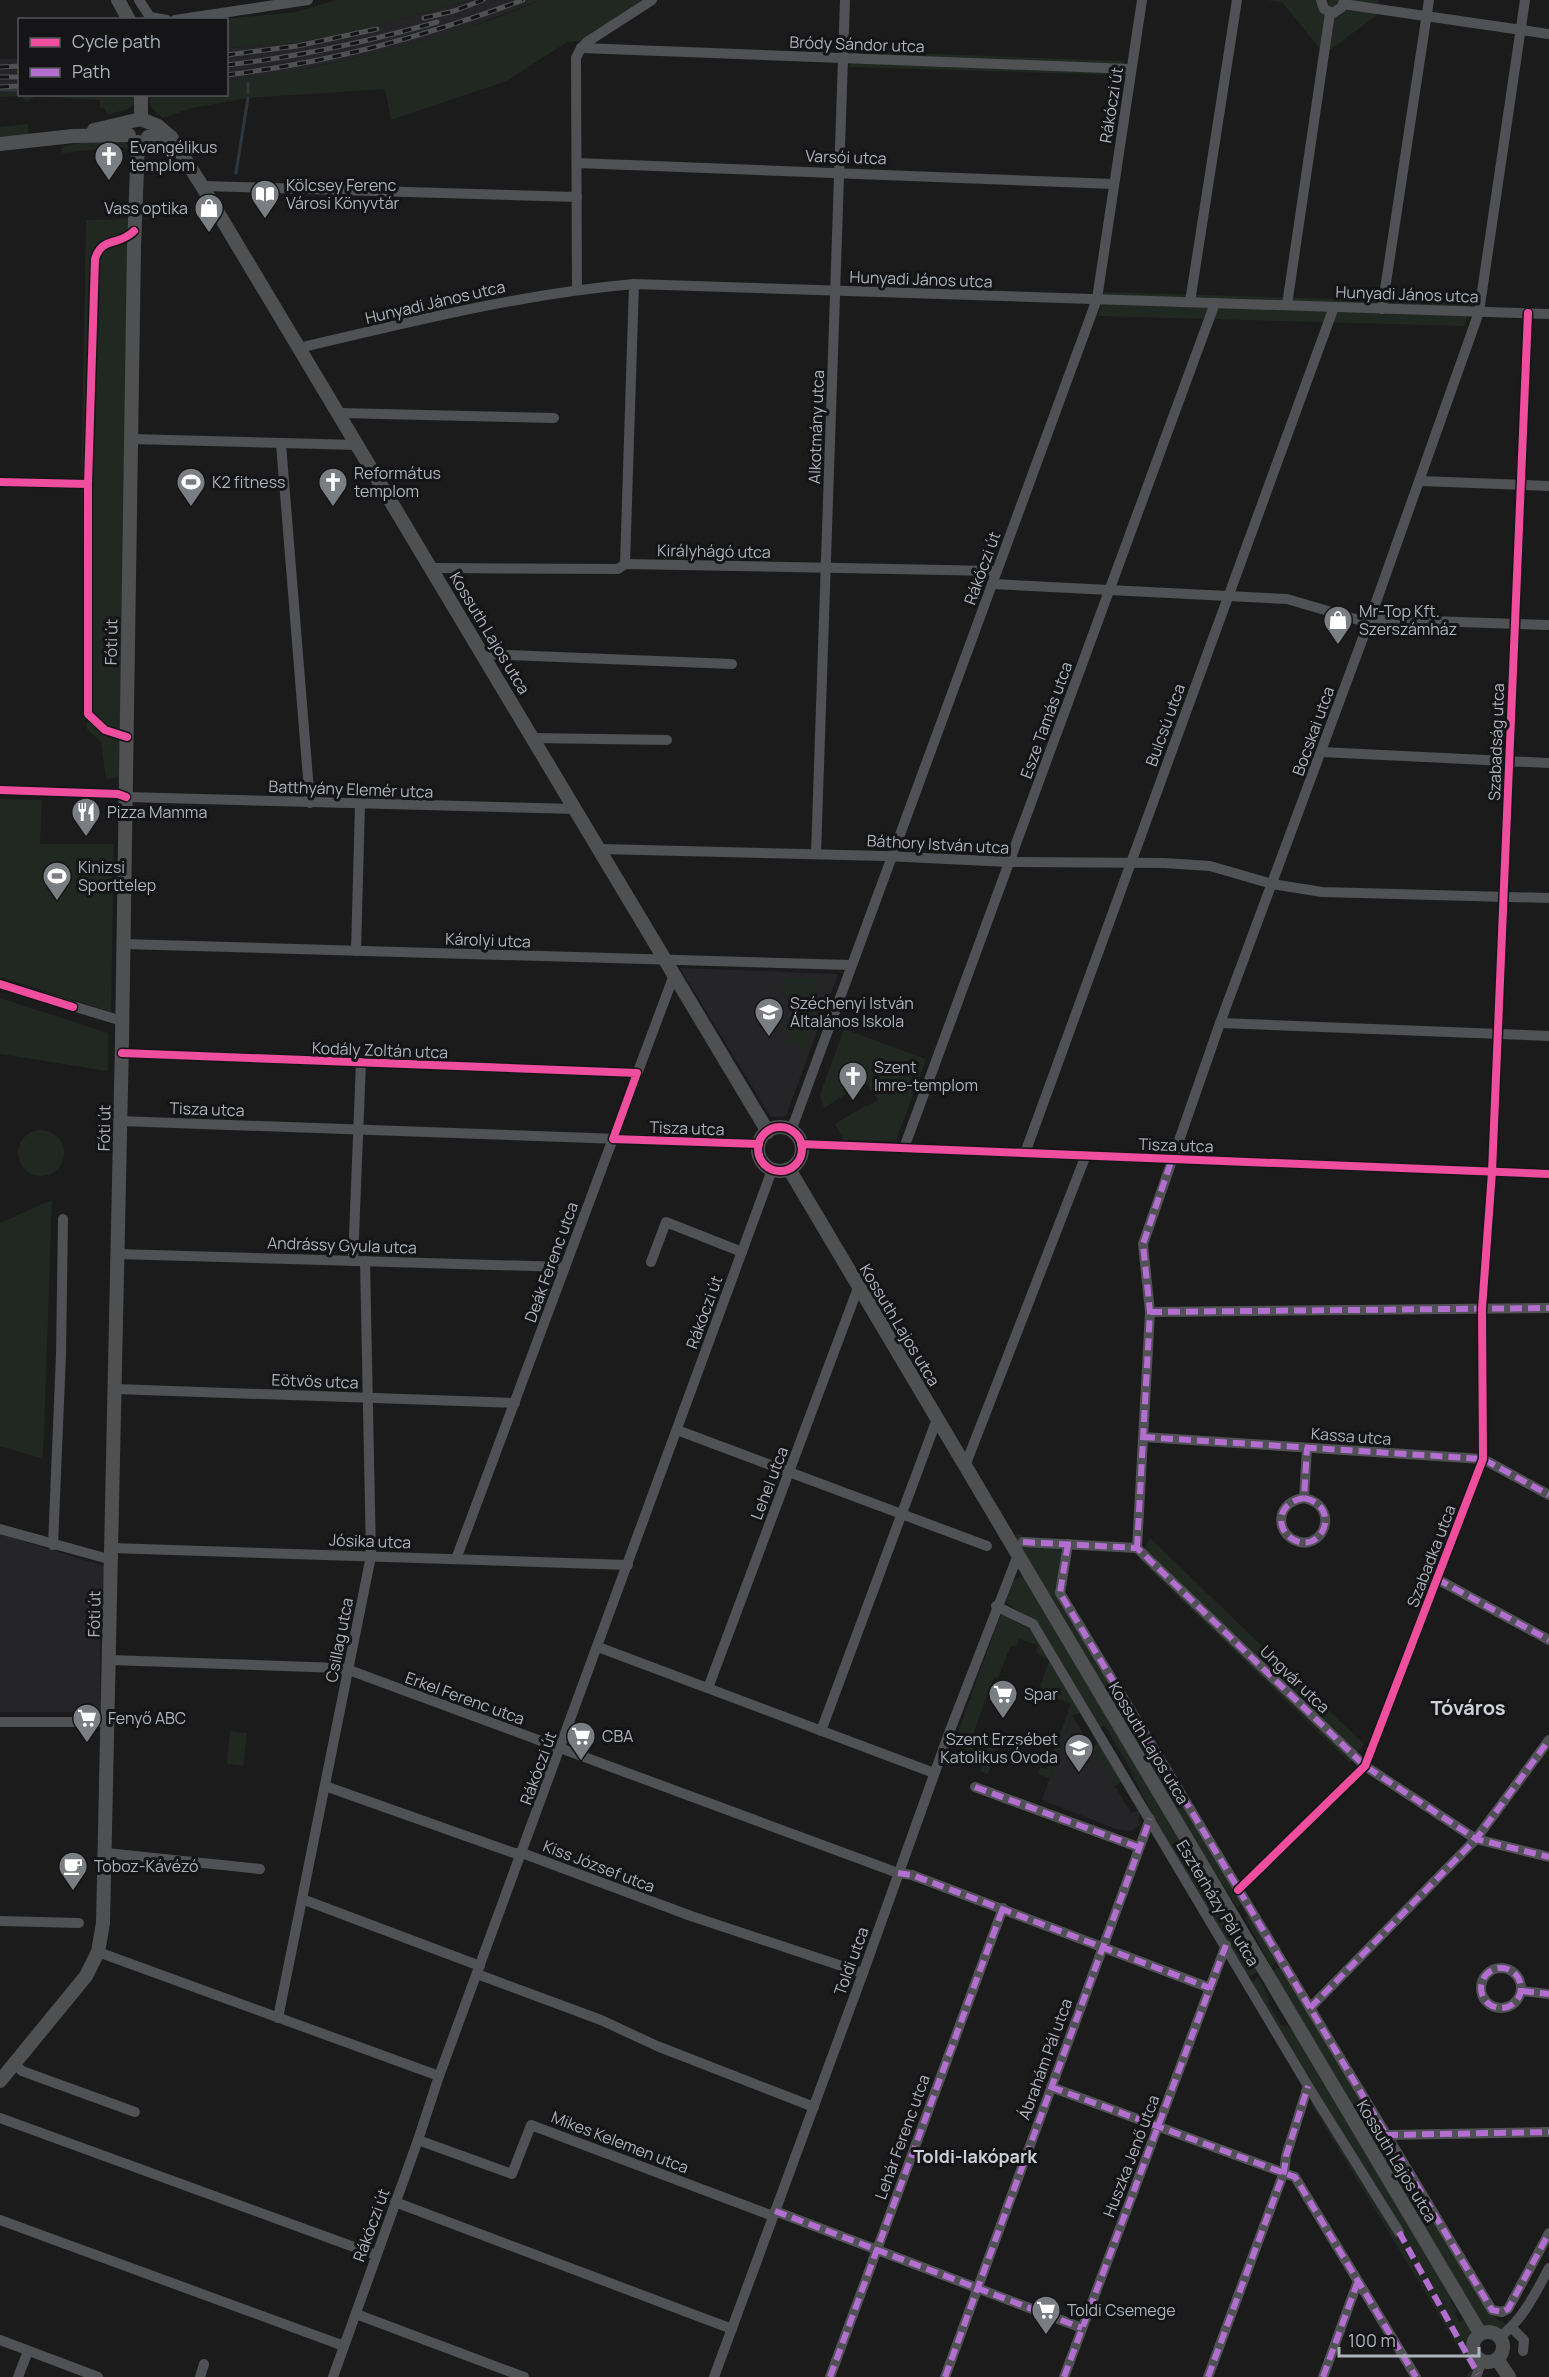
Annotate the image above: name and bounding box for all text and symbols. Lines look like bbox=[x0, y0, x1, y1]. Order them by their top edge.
legend bbox=[18, 18, 228, 96]
text: Cycle path bbox=[72, 29, 161, 53]
street label: Bródy Sándor utca bbox=[789, 31, 925, 57]
text: Path bbox=[72, 59, 110, 83]
street label: Rákóczi út bbox=[1094, 66, 1128, 144]
place label: Evangélikus templom bbox=[130, 136, 217, 176]
church icon: Evangélikus templom bbox=[93, 140, 125, 182]
street label: Varsói utca bbox=[805, 145, 887, 169]
place label: Kölcsey Ferenc Városi Könyvtár bbox=[286, 174, 400, 214]
library icon: Kölcsey Ferenc Városi Könyvtár bbox=[249, 178, 281, 220]
shop icon: Vass optika bbox=[193, 192, 225, 234]
place label: Vass optika bbox=[104, 197, 188, 219]
street label: Hunyadi János utca bbox=[849, 266, 993, 292]
street label: Hunyadi János utca bbox=[363, 275, 507, 329]
street label: Hunyadi János utca bbox=[1335, 281, 1479, 307]
street label: Alkotmány utca bbox=[803, 370, 829, 484]
place label: Református templom bbox=[354, 462, 441, 502]
sports icon: K2 fitness bbox=[175, 466, 207, 508]
church icon: Református templom bbox=[317, 466, 349, 508]
place label: K2 fitness bbox=[212, 471, 285, 493]
street label: Rákóczi út bbox=[959, 528, 1005, 608]
street label: Királyhágó utca bbox=[657, 539, 771, 563]
street label: Kossuth Lajos utca bbox=[445, 568, 535, 698]
place label: Mr-Top Kft. Szerszámház bbox=[1359, 600, 1457, 640]
shop icon: Mr-Top Kft. Szerszámház bbox=[1322, 604, 1354, 646]
street label: Fóti út bbox=[100, 619, 122, 665]
street label: Esze Tamás utca bbox=[1015, 659, 1077, 781]
street label: Bulcsú utca bbox=[1140, 681, 1190, 769]
street label: Bocskai utca bbox=[1287, 683, 1339, 779]
street label: Szabadság utca bbox=[1483, 683, 1509, 801]
street label: Batthyány Elemér utca bbox=[268, 775, 434, 803]
restaurant icon: Pizza Mamma bbox=[70, 796, 102, 838]
place label: Pizza Mamma bbox=[107, 801, 207, 823]
street label: Báthory István utca bbox=[866, 829, 1010, 859]
place label: Kinizsi Sporttelep bbox=[78, 856, 156, 896]
sports icon: Kinizsi Sporttelep bbox=[41, 860, 73, 902]
street label: Károlyi utca bbox=[445, 928, 531, 952]
place label: Széchenyi István Általános Iskola bbox=[790, 992, 914, 1032]
school or university icon: Széchenyi István Általános Iskola bbox=[753, 996, 785, 1038]
street label: Kodály Zoltán utca bbox=[311, 1037, 449, 1063]
place label: Szent Imre-templom bbox=[874, 1056, 978, 1096]
church icon: Szent Imre-templom bbox=[837, 1060, 869, 1102]
street label: Tisza utca bbox=[169, 1097, 245, 1121]
street label: Fóti út bbox=[93, 1105, 115, 1151]
street label: Tisza utca bbox=[649, 1116, 725, 1140]
street label: Tisza utca bbox=[1138, 1133, 1214, 1157]
street label: Deák Ferenc utca bbox=[519, 1199, 583, 1325]
street label: Andrássy Gyula utca bbox=[267, 1231, 417, 1259]
street label: Kossuth Lajos utca bbox=[855, 1260, 945, 1390]
street label: Rákóczi út bbox=[681, 1272, 727, 1352]
street label: Eötvös utca bbox=[271, 1368, 359, 1394]
street label: Kassa utca bbox=[1310, 1422, 1392, 1450]
street label: Lehel utca bbox=[745, 1443, 793, 1523]
street label: Szabadka utca bbox=[1401, 1502, 1461, 1610]
street label: Jósika utca bbox=[329, 1529, 411, 1553]
street label: Fóti út bbox=[83, 1591, 105, 1637]
street label: Csillag utca bbox=[320, 1596, 358, 1684]
street label: Ungvár utca bbox=[1255, 1640, 1335, 1718]
street label: Erkel Ferenc utca bbox=[402, 1666, 528, 1730]
supermarket icon: Spar bbox=[987, 1678, 1019, 1720]
street label: Kossuth Lajos utca bbox=[1104, 1678, 1194, 1808]
place label: Spar bbox=[1024, 1683, 1058, 1705]
district label: Tóváros bbox=[1430, 1694, 1506, 1721]
supermarket icon: Fenyő ABC bbox=[71, 1702, 103, 1744]
place label: Fenyő ABC bbox=[108, 1707, 186, 1729]
supermarket icon: CBA bbox=[565, 1720, 597, 1762]
place label: CBA bbox=[602, 1725, 633, 1747]
street label: Rákóczi út bbox=[515, 1728, 561, 1808]
place label: Szent Erzsébet Katolikus Óvoda bbox=[940, 1728, 1058, 1768]
school or university icon: Szent Erzsébet Katolikus Óvoda bbox=[1063, 1732, 1095, 1774]
street label: Kiss József utca bbox=[540, 1835, 658, 1897]
street label: Eszterházy Pál utca bbox=[1172, 1836, 1264, 1970]
cafe icon: Toboz-Kávézó bbox=[57, 1850, 89, 1892]
place label: Toboz-Kávézó bbox=[94, 1855, 198, 1877]
street label: Toldi utca bbox=[828, 1924, 874, 1998]
street label: Ábrahám Pál utca bbox=[1013, 1995, 1077, 2123]
street label: Lehár Ferenc utca bbox=[869, 2071, 935, 2203]
street label: Huszka Jenő utca bbox=[1098, 2092, 1164, 2220]
street label: Kossuth Lajos utca bbox=[1352, 2096, 1442, 2226]
street label: Mikes Kelemen utca bbox=[548, 2106, 692, 2178]
district label: Toldi-lakópark bbox=[913, 2144, 1038, 2168]
street label: Rákóczi út bbox=[348, 2185, 394, 2265]
supermarket icon: Toldi Csemege bbox=[1030, 2294, 1062, 2336]
place label: Toldi Csemege bbox=[1067, 2299, 1176, 2321]
scale bar bbox=[1339, 2320, 1478, 2358]
text: 100 m bbox=[1348, 2328, 1396, 2352]

